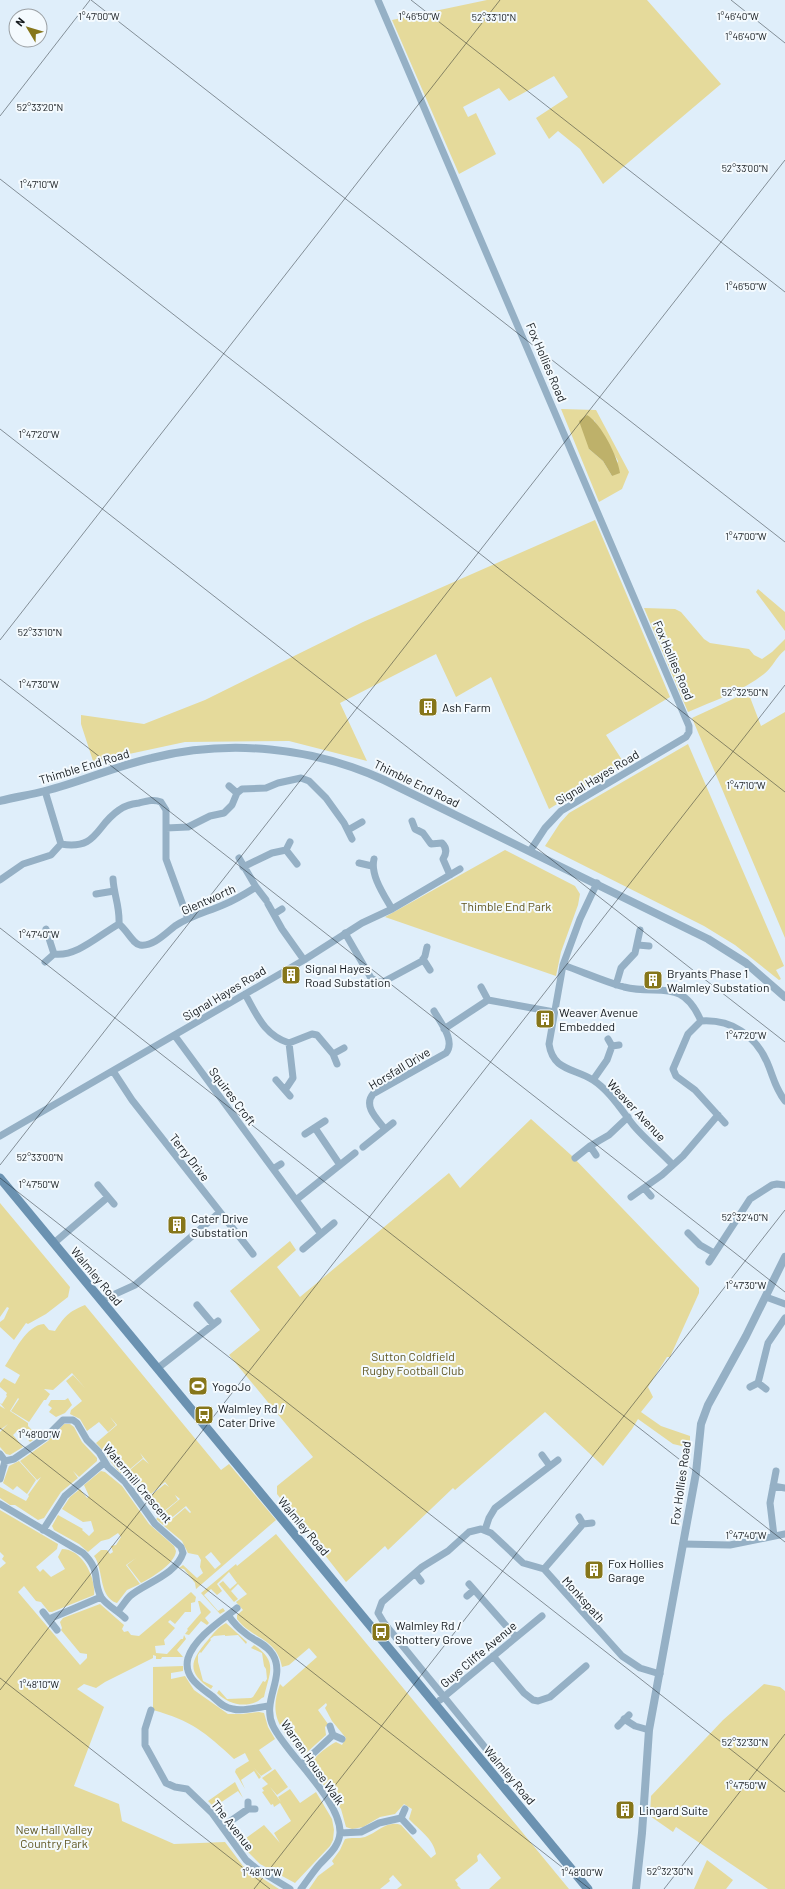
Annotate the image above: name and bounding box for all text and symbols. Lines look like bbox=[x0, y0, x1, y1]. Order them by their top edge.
north arrow bbox=[8, 8, 48, 48]
text: 1°47'00"W bbox=[78, 10, 120, 22]
text: 1°46'50"W bbox=[398, 10, 440, 22]
text: 1°46'40"W bbox=[717, 10, 759, 22]
text: 52°33'10"N bbox=[472, 11, 516, 23]
text: N bbox=[12, 15, 27, 28]
text: 1°46'40"W bbox=[725, 30, 767, 42]
text: 52°33'20"N bbox=[17, 101, 63, 113]
text: 52°33'00"N bbox=[722, 162, 768, 174]
text: 1°47'10"W bbox=[19, 178, 59, 190]
text: 1°46'50"W bbox=[725, 280, 767, 292]
street label: Fox Hollies Road bbox=[524, 320, 570, 404]
text: 1°47'20"W bbox=[19, 428, 60, 440]
text: 1°47'00"W bbox=[725, 530, 767, 542]
street label: Fox Hollies Road bbox=[651, 618, 697, 702]
text: 52°33'10"N bbox=[18, 626, 62, 638]
text: 1°47'30"W bbox=[19, 678, 60, 690]
text: 52°32'50"N bbox=[722, 686, 768, 698]
building icon: Ash Farm bbox=[417, 696, 439, 718]
place label: Ash Farm bbox=[442, 700, 491, 714]
street label: Thimble End Road bbox=[37, 746, 131, 786]
street label: Signal Hayes Road bbox=[553, 747, 641, 807]
street label: Thimble End Road bbox=[372, 756, 462, 810]
text: 1°47'10"W bbox=[726, 779, 766, 791]
street label: Glentworth bbox=[179, 881, 237, 917]
park label: Thimble End Park bbox=[461, 899, 551, 913]
text: 1°47'40"W bbox=[18, 928, 60, 940]
place label: Signal Hayes Road Substation bbox=[305, 961, 391, 989]
street label: Signal Hayes Road bbox=[180, 963, 268, 1023]
building icon: Signal Hayes Road Substation bbox=[280, 964, 302, 986]
place label: Bryants Phase 1 Walmley Substation bbox=[667, 966, 769, 994]
building icon: Bryants Phase 1 Walmley Substation bbox=[642, 969, 664, 991]
place label: Weaver Avenue Embedded bbox=[559, 1005, 638, 1033]
building icon: Weaver Avenue Embedded bbox=[534, 1008, 556, 1030]
text: 1°47'20"W bbox=[726, 1029, 767, 1041]
street label: Horsfall Drive bbox=[366, 1044, 432, 1092]
street label: Squires Croft bbox=[207, 1064, 259, 1128]
street label: Weaver Avenue bbox=[605, 1076, 669, 1144]
street label: Terry Drive bbox=[167, 1131, 213, 1183]
text: 52°33'00"N bbox=[17, 1151, 63, 1163]
text: 1°47'50"W bbox=[19, 1178, 60, 1190]
place label: Cater Drive Substation bbox=[191, 1211, 248, 1239]
text: 52°32'40"N bbox=[722, 1211, 768, 1223]
building icon: Cater Drive Substation bbox=[166, 1214, 188, 1236]
street label: Walmley Road bbox=[68, 1244, 126, 1308]
text: 1°47'30"W bbox=[726, 1279, 767, 1291]
park label: Sutton Coldfield Rugby Football Club bbox=[362, 1349, 464, 1377]
sports icon: YogoJo bbox=[187, 1375, 209, 1397]
place label: YogoJo bbox=[212, 1379, 251, 1393]
place label: Walmley Rd / Cater Drive bbox=[218, 1401, 285, 1429]
bus stop icon: Walmley Rd / Cater Drive bbox=[193, 1404, 215, 1426]
text: 1°48'00"W bbox=[18, 1428, 60, 1440]
street label: Fox Hollies Road bbox=[667, 1440, 693, 1526]
street label: Watermill Crescent bbox=[101, 1441, 175, 1525]
street label: Walmley Road bbox=[275, 1494, 333, 1558]
text: 1°47'40"W bbox=[725, 1529, 767, 1541]
place label: Fox Hollies Garage bbox=[608, 1556, 664, 1584]
building icon: Fox Hollies Garage bbox=[583, 1559, 605, 1581]
street label: Monkspath bbox=[560, 1573, 608, 1625]
place label: Walmley Rd / Shottery Grove bbox=[395, 1618, 472, 1646]
street label: Guys Cliffe Avenue bbox=[437, 1618, 519, 1690]
bus stop icon: Walmley Rd / Shottery Grove bbox=[370, 1621, 392, 1643]
text: 1°48'10"W bbox=[19, 1678, 59, 1690]
street label: Warren House Walk bbox=[279, 1717, 347, 1807]
text: 52°32'30"N bbox=[722, 1736, 768, 1748]
street label: Walmley Road bbox=[481, 1743, 539, 1807]
text: 1°47'50"W bbox=[726, 1779, 767, 1791]
street label: The Avenue bbox=[209, 1797, 257, 1853]
building icon: Lingard Suite bbox=[614, 1799, 636, 1821]
place label: Lingard Suite bbox=[639, 1803, 708, 1817]
park label: New Hall Valley Country Park bbox=[15, 1822, 93, 1850]
text: 52°32'30"N bbox=[647, 1865, 693, 1877]
text: 1°48'10"W bbox=[242, 1866, 282, 1878]
text: 1°48'00"W bbox=[561, 1866, 603, 1878]

